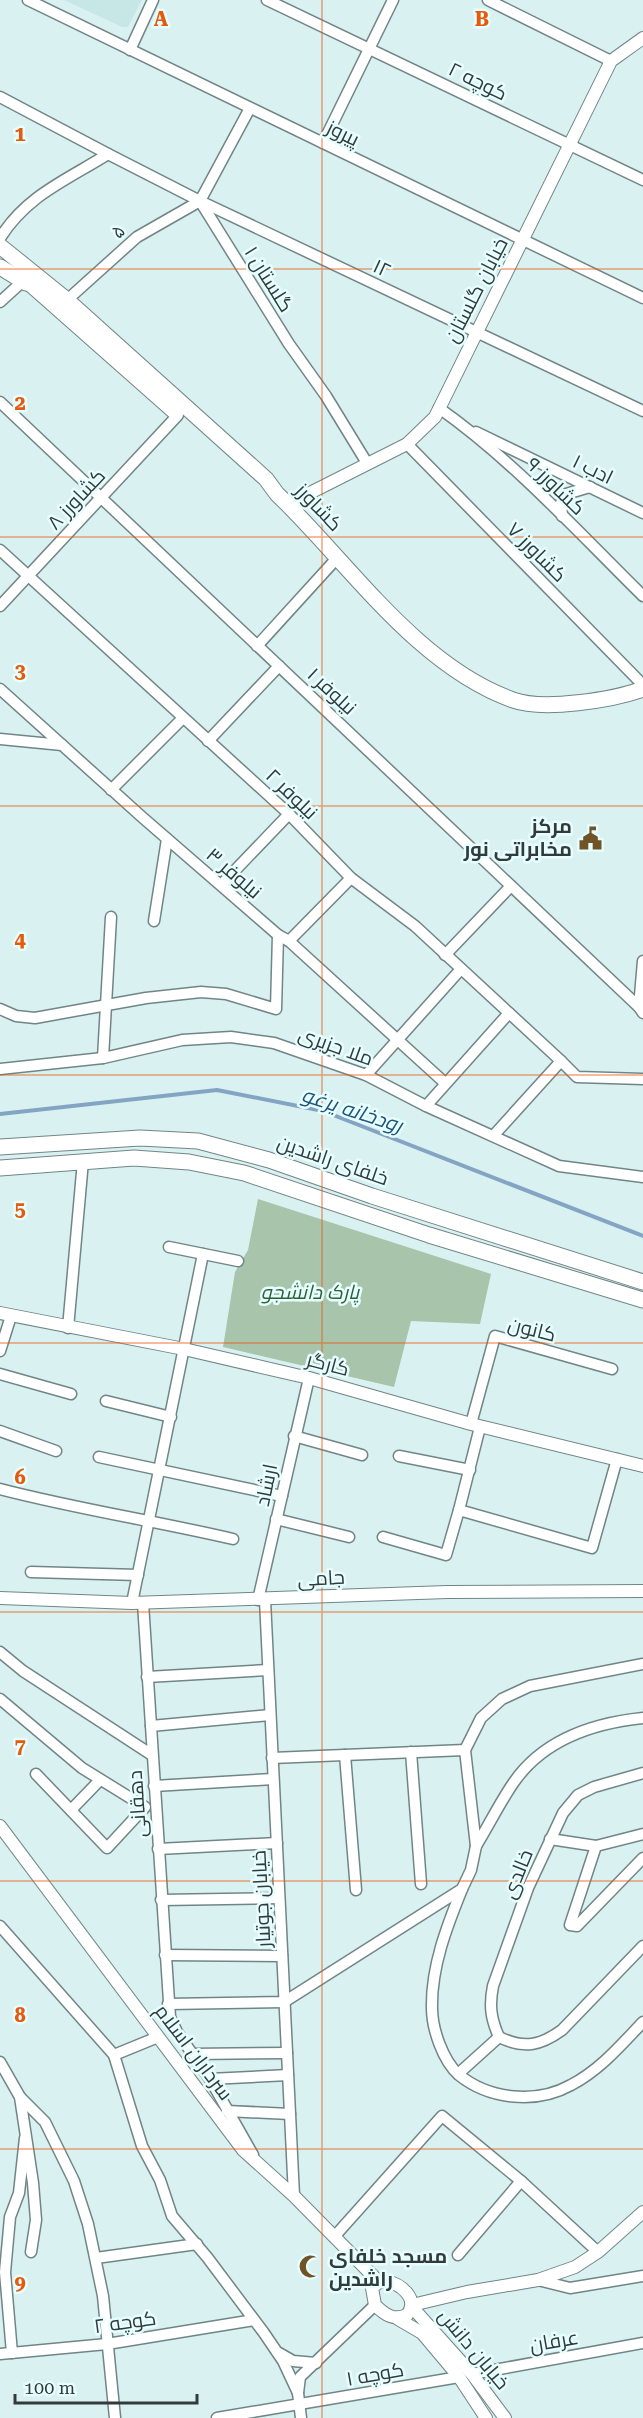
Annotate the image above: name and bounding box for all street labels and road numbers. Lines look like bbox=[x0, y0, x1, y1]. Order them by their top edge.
street label: کوچه ۲ bbox=[444, 57, 511, 106]
street label: پیروز bbox=[321, 114, 364, 152]
street label: ۵ bbox=[106, 218, 130, 244]
street label: خیابان گلستان bbox=[439, 234, 514, 347]
street label: گلستان ۱ bbox=[239, 242, 299, 317]
street label: ۱۲ bbox=[369, 254, 395, 282]
street label: ادب ۱ bbox=[569, 449, 617, 489]
street label: کشاورز ۹ bbox=[522, 452, 590, 520]
street label: کشاورز ۸ bbox=[42, 464, 110, 534]
street label: کشاورز bbox=[290, 477, 347, 536]
street label: کشاورز ۷ bbox=[502, 517, 572, 587]
street label: نیلوفر ۱ bbox=[302, 662, 362, 720]
street label: نیلوفر ۲ bbox=[261, 764, 323, 824]
street label: نیلوفر ۳ bbox=[201, 842, 267, 904]
street label: ملا جزیری bbox=[295, 1021, 377, 1072]
street label: خلفای راشدین bbox=[274, 1130, 392, 1191]
street label: کانون bbox=[505, 1311, 558, 1347]
street label: کارگر bbox=[303, 1347, 352, 1381]
street label: ارشاد bbox=[250, 1462, 282, 1508]
street label: جامی bbox=[297, 1565, 345, 1592]
street label: دهقانی bbox=[123, 1770, 152, 1838]
street label: خالدی bbox=[496, 1846, 539, 1903]
street label: خیابان جوتیار bbox=[246, 1850, 277, 1949]
street label: سرداران اسلام bbox=[148, 1999, 238, 2106]
street label: خیابان دانش bbox=[433, 2304, 515, 2395]
street label: کوچه ۲ bbox=[92, 2306, 158, 2339]
street label: عرفان bbox=[528, 2325, 580, 2358]
street label: کوچه ۱ bbox=[344, 2357, 406, 2392]

